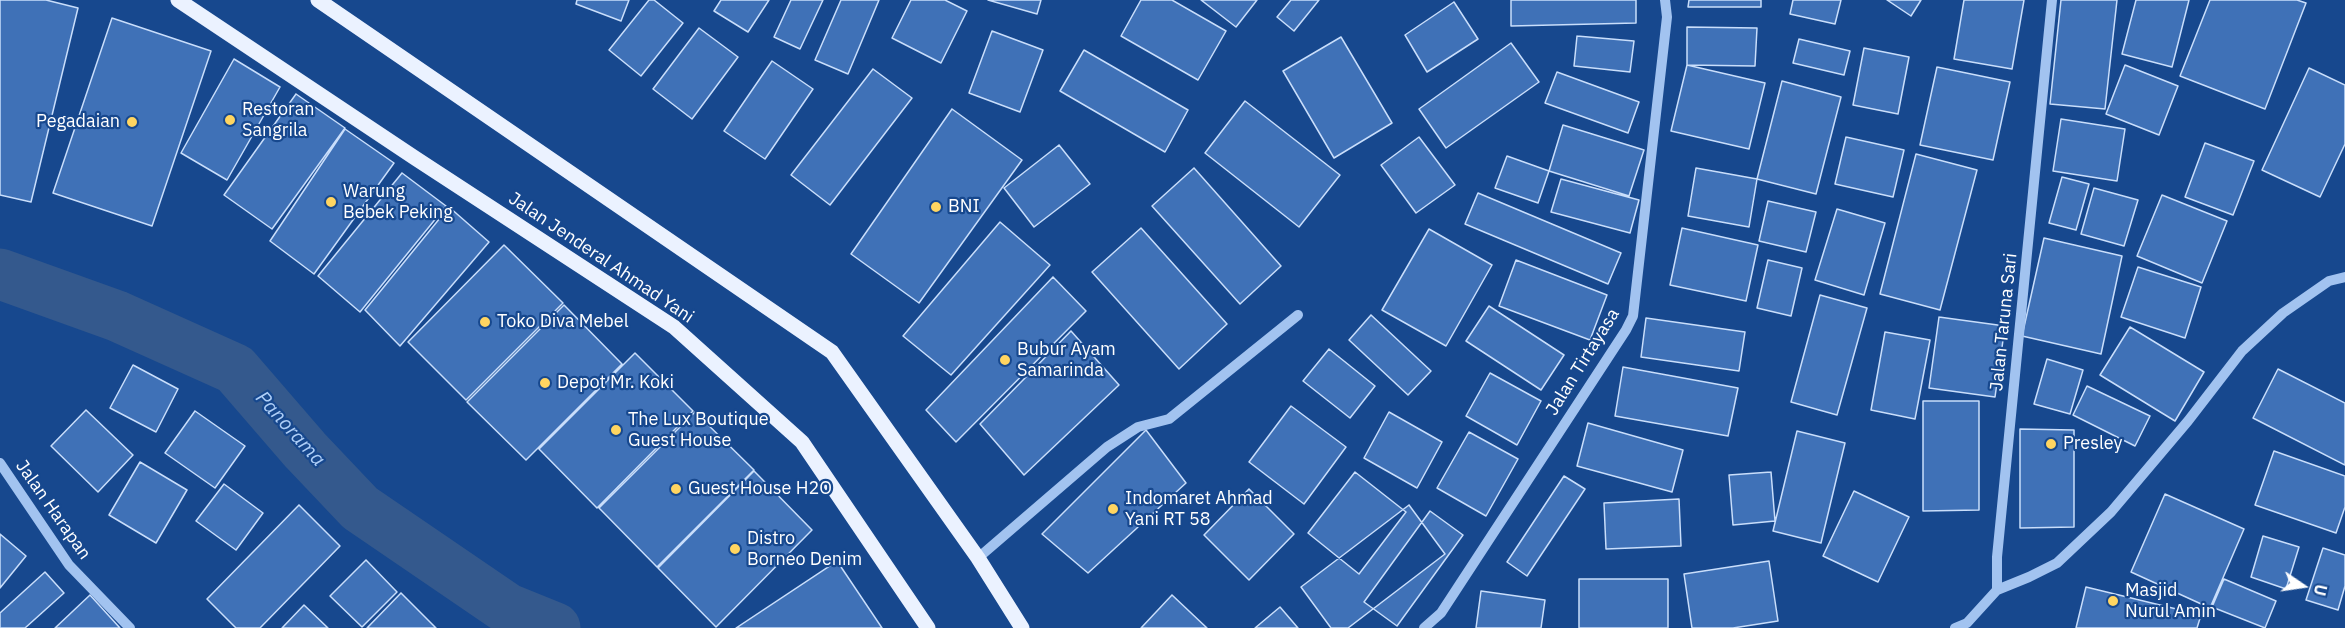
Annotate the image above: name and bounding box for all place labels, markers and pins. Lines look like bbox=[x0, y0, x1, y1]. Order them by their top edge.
place label: Restoran Sangrila bbox=[242, 99, 314, 142]
place label: Pegadaian bbox=[36, 111, 120, 133]
marker: Restoran Sangrila bbox=[223, 113, 237, 127]
marker: Pegadaian bbox=[125, 115, 139, 129]
place label: Warung Bebek Peking bbox=[343, 181, 453, 224]
marker: Warung Bebek Peking bbox=[324, 195, 338, 209]
place label: BNI bbox=[948, 196, 980, 218]
marker: BNI bbox=[929, 200, 943, 214]
place label: Toko Diva Mebel bbox=[497, 311, 629, 333]
marker: Toko Diva Mebel bbox=[478, 315, 492, 329]
place label: Bubur Ayam Samarinda bbox=[1017, 339, 1116, 382]
marker: Bubur Ayam Samarinda bbox=[998, 353, 1012, 367]
place label: Depot Mr. Koki bbox=[557, 372, 674, 394]
marker: Depot Mr. Koki bbox=[538, 376, 552, 390]
place label: The Lux Boutique Guest House bbox=[628, 409, 769, 452]
marker: The Lux Boutique Guest House bbox=[609, 423, 623, 437]
place label: Presley bbox=[2063, 433, 2123, 455]
marker: Presley bbox=[2044, 437, 2058, 451]
place label: Guest House H2O bbox=[688, 478, 832, 500]
marker: Guest House H2O bbox=[669, 482, 683, 496]
place label: Indomaret Ahmad Yani RT 58 bbox=[1125, 488, 1273, 530]
marker: Indomaret Ahmad Yani RT 58 bbox=[1106, 502, 1120, 516]
place label: Distro Borneo Denim bbox=[747, 528, 862, 570]
marker: Distro Borneo Denim bbox=[728, 542, 742, 556]
place label: Masjid Nurul Amin bbox=[2125, 580, 2216, 622]
marker: Masjid Nurul Amin bbox=[2106, 594, 2120, 608]

